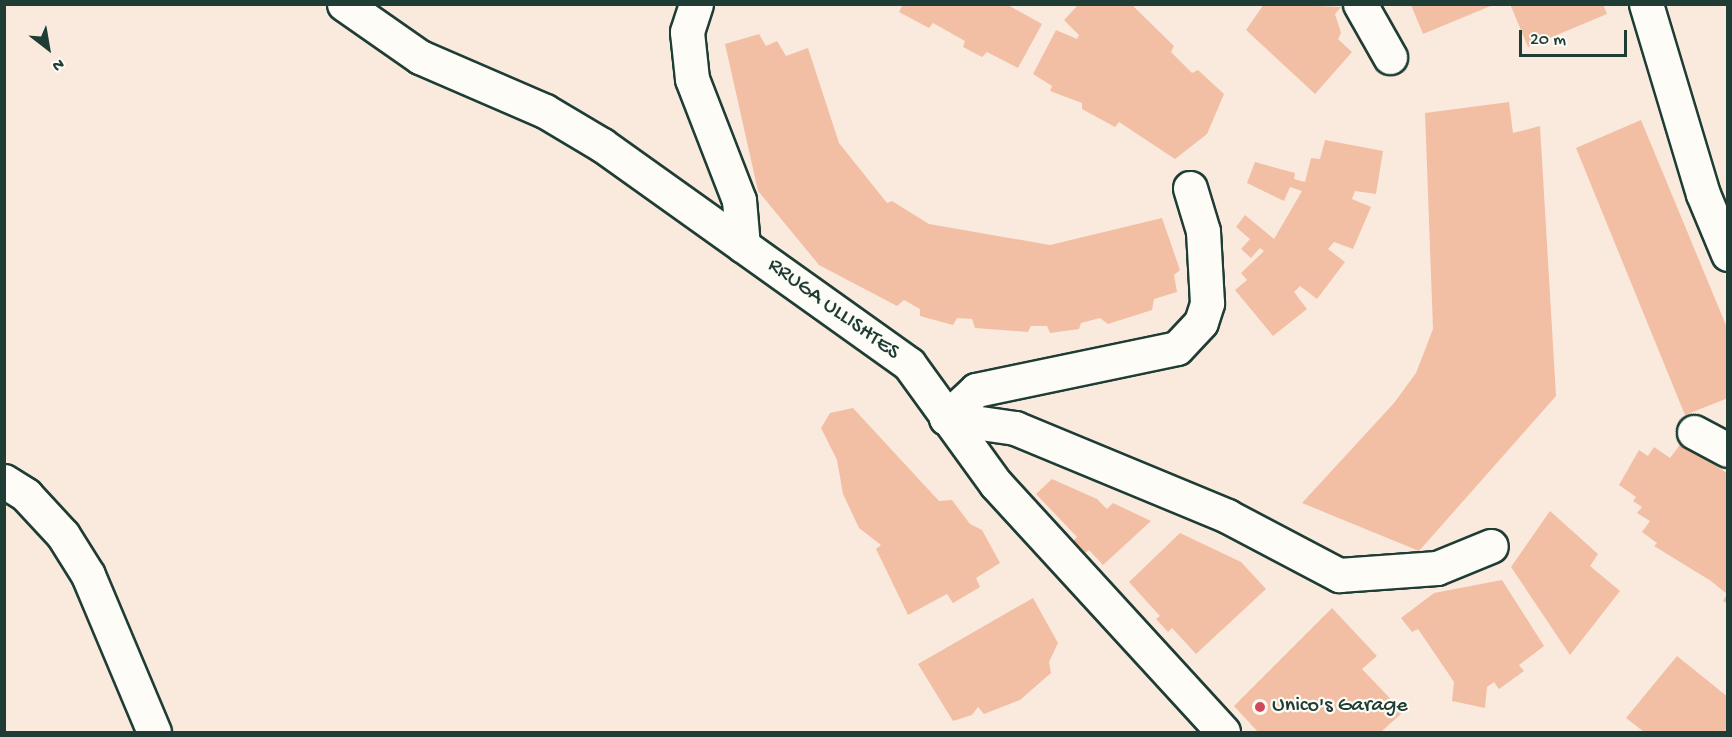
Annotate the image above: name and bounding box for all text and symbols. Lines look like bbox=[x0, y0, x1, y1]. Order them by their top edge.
north arrow bbox=[18, 18, 78, 78]
scale bar bbox=[1522, 18, 1630, 56]
text: 20 m bbox=[1530, 30, 1566, 51]
text: N bbox=[48, 53, 67, 75]
street label: RRUGA ULLISHTES bbox=[762, 253, 904, 367]
place label: Unico's Garage bbox=[1272, 694, 1408, 720]
marker: Unico's Garage bbox=[1253, 700, 1267, 714]

